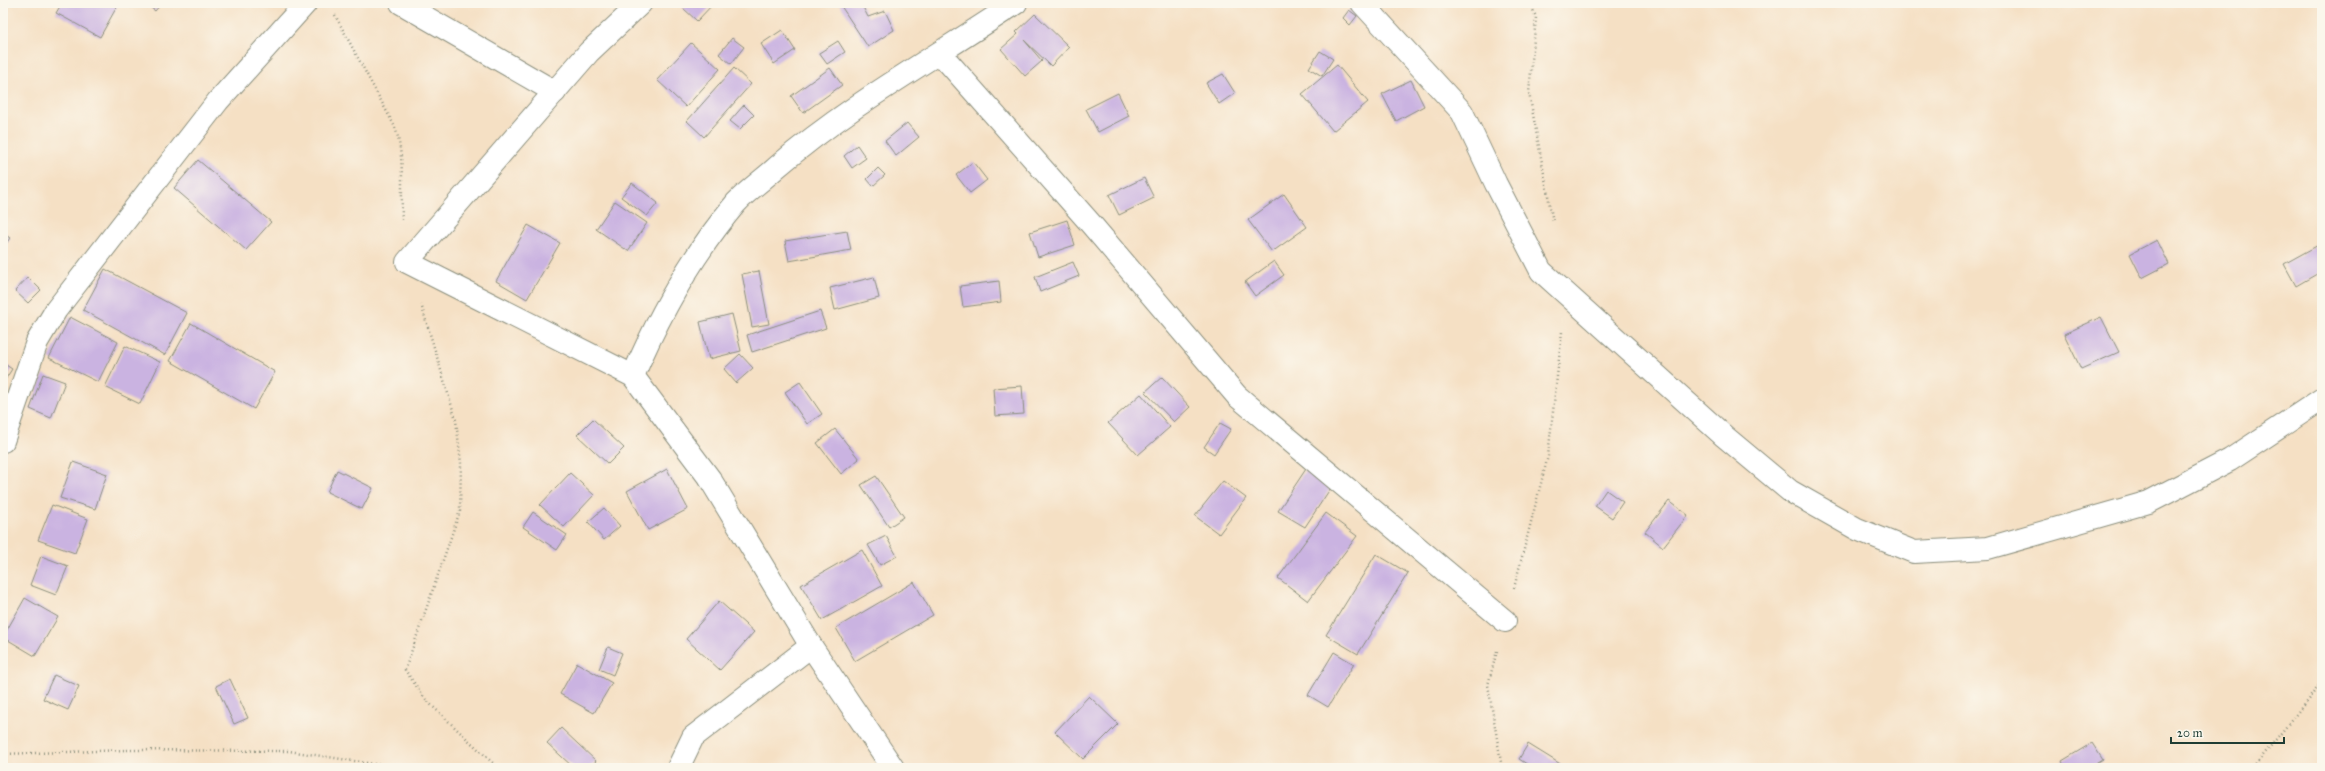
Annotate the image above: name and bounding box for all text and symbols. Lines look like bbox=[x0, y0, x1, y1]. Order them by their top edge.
scale bar bbox=[2171, 719, 2284, 745]
text: 20 m bbox=[2177, 726, 2203, 740]

